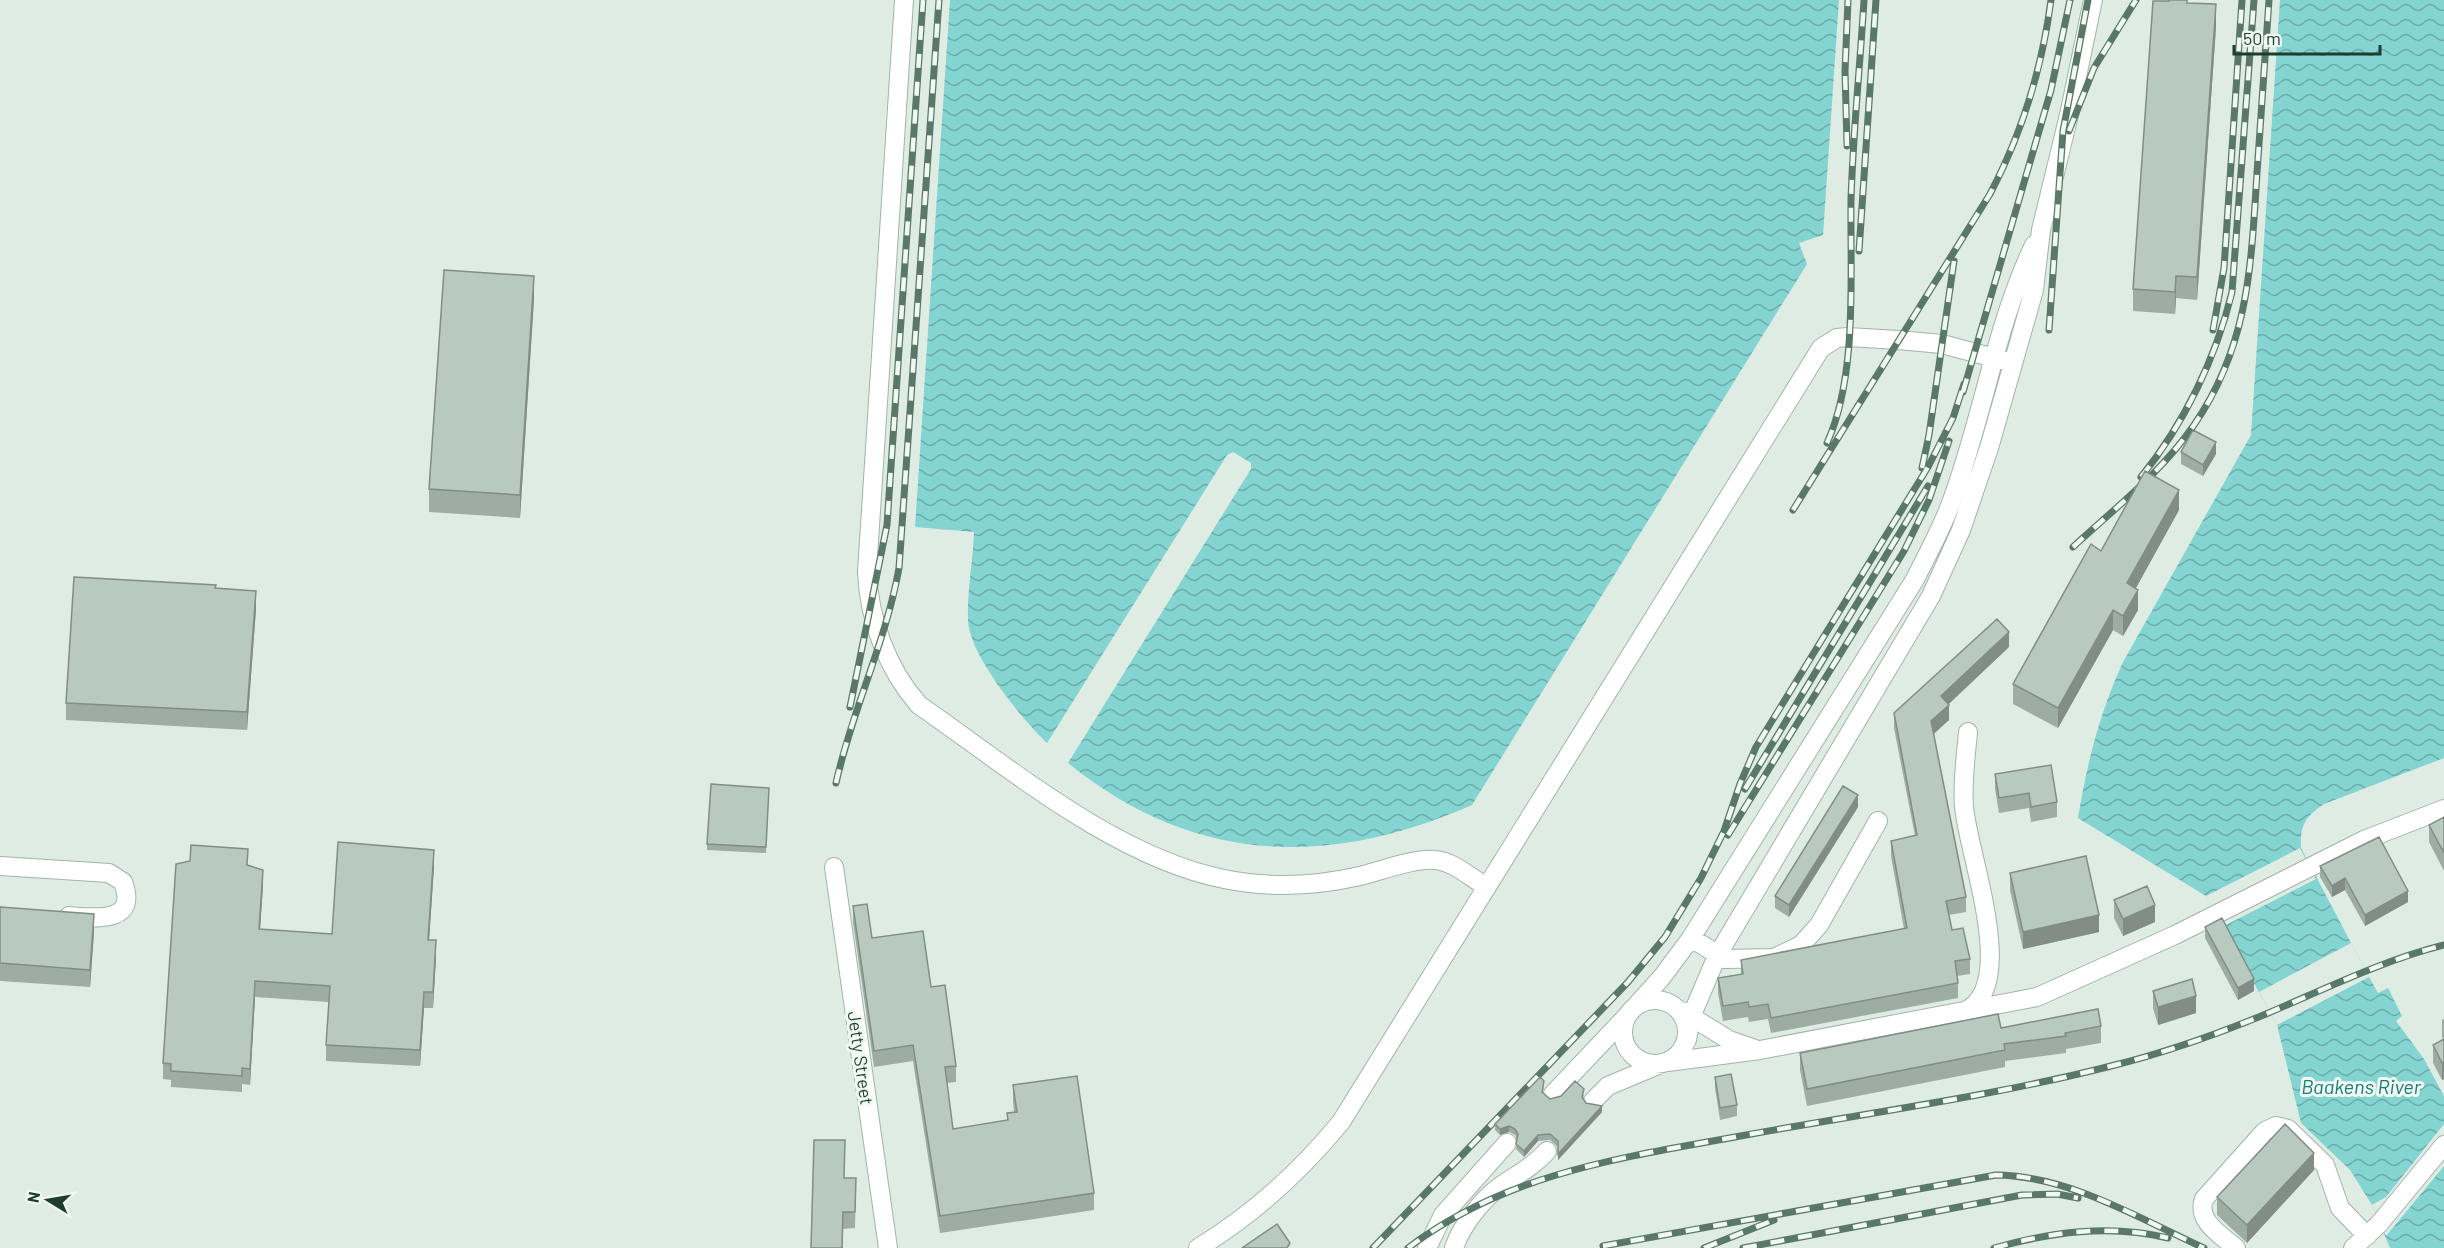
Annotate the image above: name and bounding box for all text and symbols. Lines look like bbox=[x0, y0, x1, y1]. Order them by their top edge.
scale bar bbox=[2234, 18, 2380, 56]
text: 50 m bbox=[2243, 27, 2281, 49]
street label: Jetty Street bbox=[844, 1010, 878, 1106]
water label: Baakens River bbox=[2301, 1074, 2422, 1098]
north arrow bbox=[18, 1170, 78, 1230]
text: N bbox=[22, 1190, 43, 1204]

